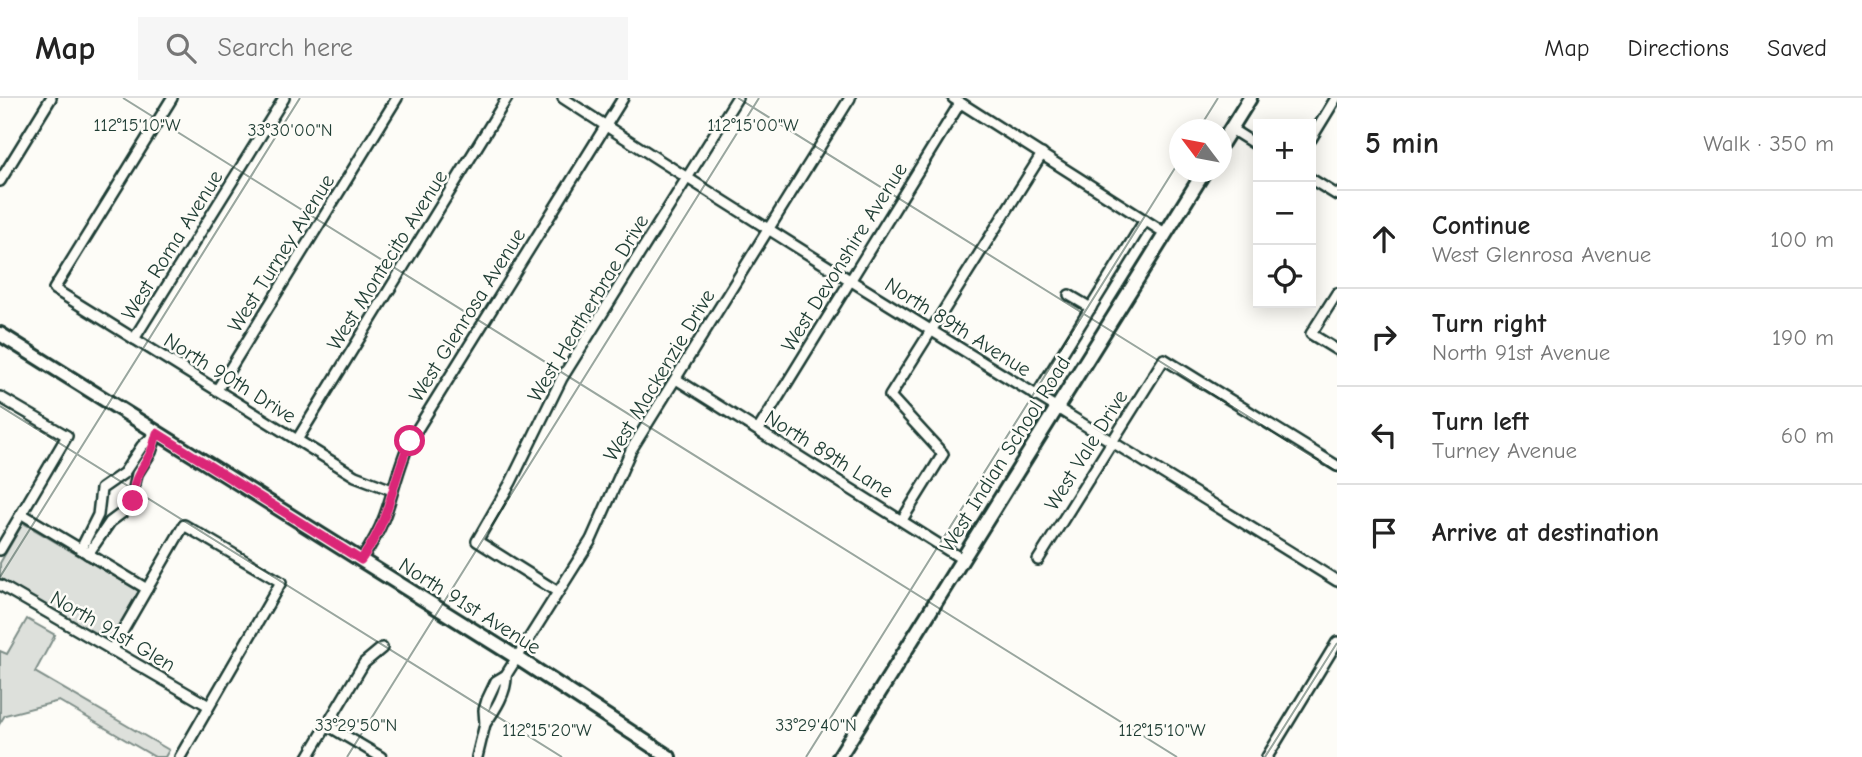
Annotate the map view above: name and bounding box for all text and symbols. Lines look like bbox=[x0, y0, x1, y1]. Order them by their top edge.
search box bbox=[138, 17, 628, 80]
text: Map bbox=[35, 29, 96, 67]
icon: search bbox=[162, 29, 200, 67]
text: Search here bbox=[218, 33, 353, 63]
text: Map bbox=[1544, 34, 1590, 62]
text: Directions bbox=[1628, 34, 1729, 62]
text: Saved bbox=[1767, 34, 1827, 62]
text: 112°15'10"W bbox=[93, 115, 181, 136]
text: 112°15'00"W bbox=[707, 115, 799, 136]
north arrow bbox=[1169, 119, 1232, 182]
map controls bbox=[1253, 119, 1316, 308]
button: + bbox=[1253, 119, 1316, 182]
text: 33°30'00"N bbox=[248, 120, 332, 141]
text: 5 min bbox=[1365, 126, 1439, 161]
text: Walk · 350 m bbox=[1703, 130, 1834, 157]
street label: West Devonshire Avenue bbox=[776, 158, 912, 356]
street label: West Roma Avenue bbox=[116, 166, 228, 324]
street label: West Montecito Avenue bbox=[322, 166, 452, 354]
street label: West Turney Avenue bbox=[223, 170, 339, 336]
button: − bbox=[1253, 182, 1316, 245]
street label: West Heatherbrae Drive bbox=[522, 210, 654, 406]
text: Continue bbox=[1432, 211, 1530, 241]
icon: ahead bbox=[1365, 220, 1403, 258]
street label: West Glenrosa Avenue bbox=[404, 224, 530, 406]
text: 100 m bbox=[1770, 226, 1834, 253]
text: West Glenrosa Avenue bbox=[1432, 241, 1651, 268]
button: locate bbox=[1253, 245, 1316, 308]
street label: North 89th Avenue bbox=[881, 272, 1035, 382]
street label: West Mackenzie Drive bbox=[598, 285, 720, 465]
text: Turn right bbox=[1432, 309, 1546, 339]
icon: right bbox=[1365, 318, 1403, 356]
text: 190 m bbox=[1772, 324, 1834, 351]
street label: North 90th Drive bbox=[160, 328, 300, 428]
text: North 91st Avenue bbox=[1432, 339, 1610, 366]
street label: West Indian School Road bbox=[935, 352, 1075, 556]
street label: West Vale Drive bbox=[1039, 385, 1133, 515]
street label: North 89th Lane bbox=[760, 405, 898, 503]
text: Turn left bbox=[1432, 407, 1529, 437]
icon: left bbox=[1365, 416, 1403, 454]
text: 60 m bbox=[1781, 422, 1834, 449]
route start bbox=[394, 425, 425, 456]
text: Turney Avenue bbox=[1432, 437, 1577, 464]
route end bbox=[117, 485, 148, 516]
icon: arrive bbox=[1365, 514, 1403, 552]
text: Arrive at destination bbox=[1432, 518, 1659, 548]
street label: North 91st Avenue bbox=[395, 553, 545, 659]
street label: North 91st Glen bbox=[46, 585, 180, 677]
text: 33°29'50"N bbox=[315, 715, 397, 736]
text: 33°29'40"N bbox=[775, 715, 857, 736]
text: 112°15'20"W bbox=[502, 720, 592, 741]
text: 112°15'10"W bbox=[1118, 720, 1206, 741]

